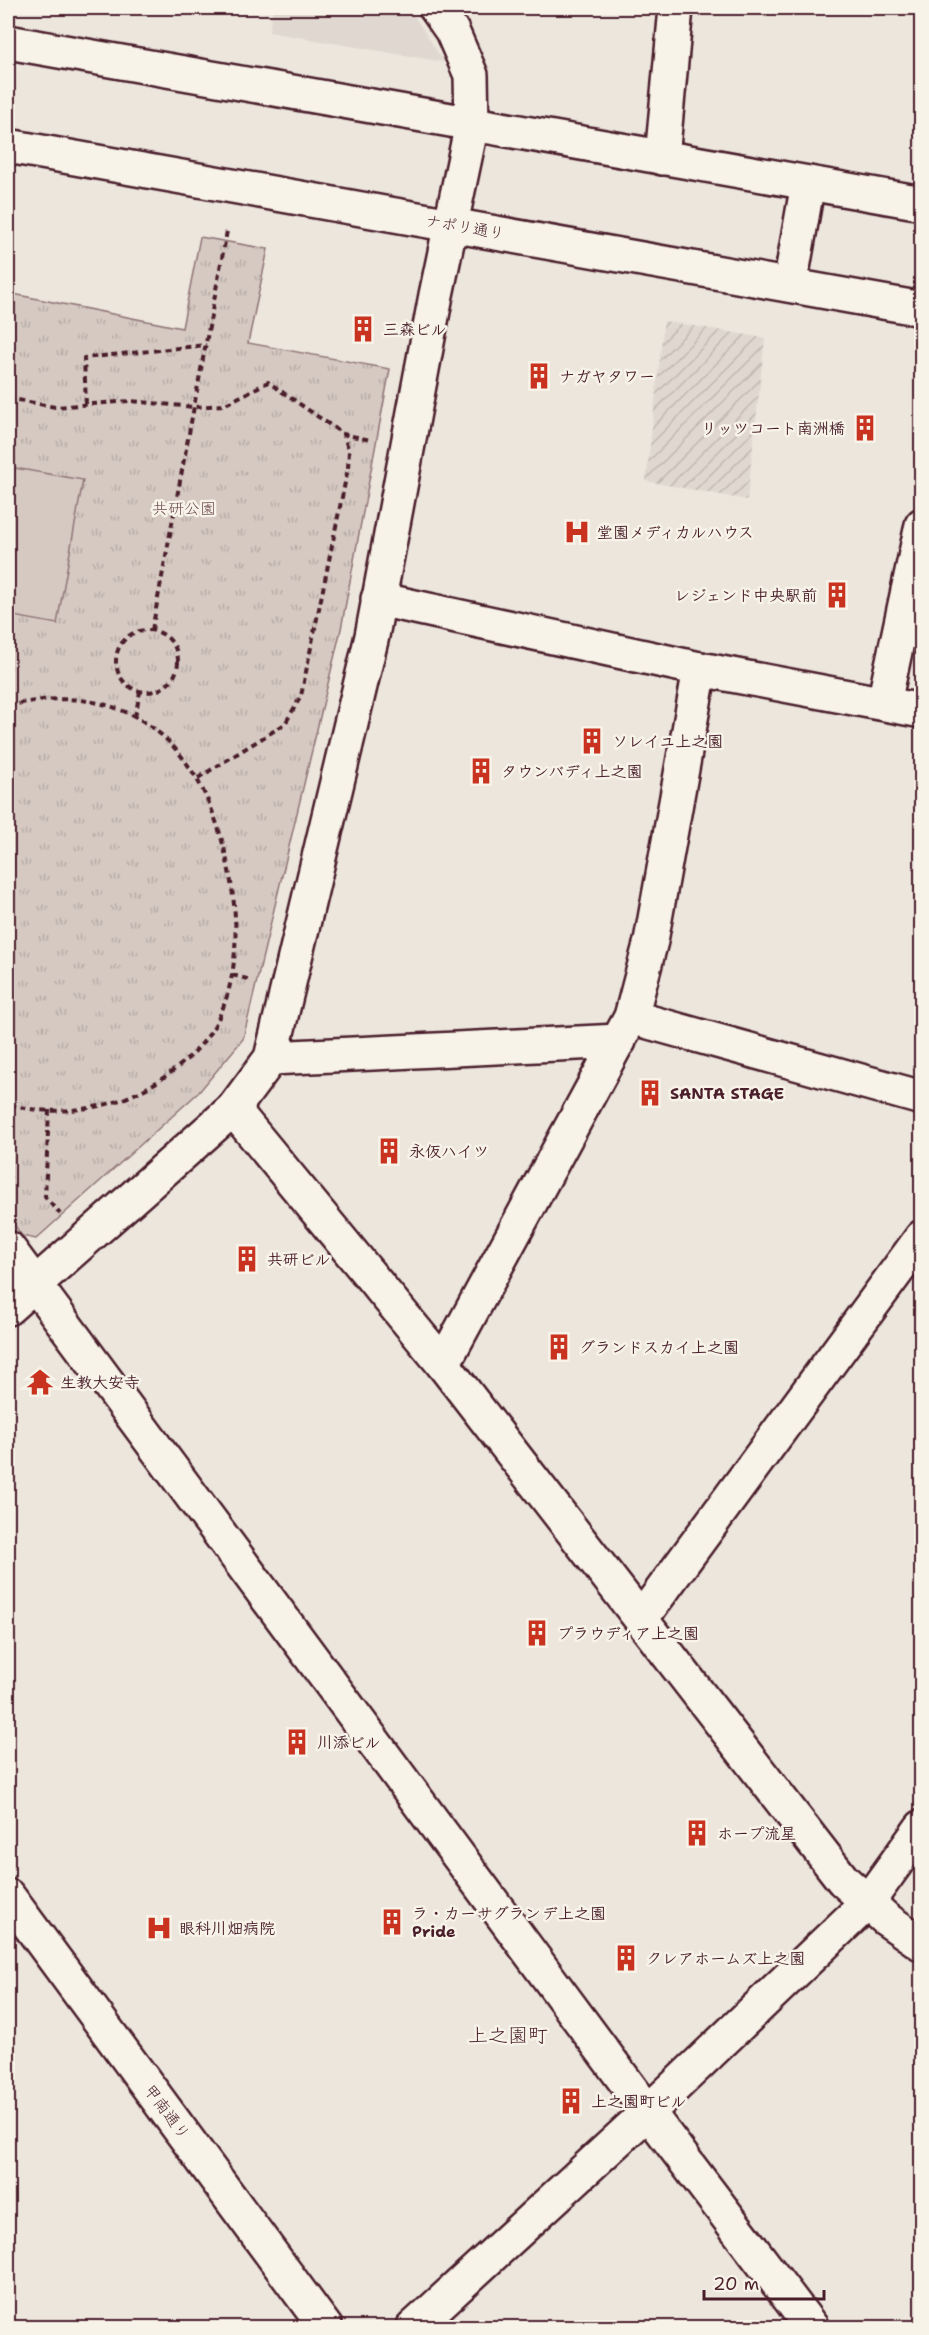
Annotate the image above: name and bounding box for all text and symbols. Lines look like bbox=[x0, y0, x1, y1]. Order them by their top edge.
street label: ナポリ通り bbox=[424, 210, 506, 244]
building icon: 三森ビル bbox=[348, 314, 378, 344]
place label: 三森ビル bbox=[383, 319, 447, 340]
building icon: ナガヤタワー bbox=[524, 361, 554, 391]
place label: ナガヤタワー bbox=[559, 366, 655, 387]
building icon: リッツコート南洲橋 bbox=[850, 413, 880, 443]
place label: リッツコート南洲橋 bbox=[701, 418, 845, 439]
park label: 共研公園 bbox=[152, 498, 216, 519]
hospital icon: 堂園メディカルハウス bbox=[562, 517, 592, 547]
place label: 堂園メディカルハウス bbox=[597, 522, 754, 543]
building icon: レジェンド中央駅前 bbox=[822, 580, 852, 610]
place label: レジェンド中央駅前 bbox=[674, 585, 817, 606]
building icon: ソレイユ上之園 bbox=[577, 726, 607, 756]
place label: ソレイユ上之園 bbox=[612, 731, 723, 752]
building icon: タウンバディ上之園 bbox=[466, 756, 496, 786]
place label: タウンバディ上之園 bbox=[501, 761, 642, 782]
building icon: SANTA STAGE bbox=[635, 1078, 665, 1108]
place label: SANTA STAGE bbox=[670, 1083, 784, 1104]
building icon: 永仮ハイツ bbox=[374, 1136, 404, 1166]
place label: 永仮ハイツ bbox=[409, 1141, 489, 1162]
building icon: 共研ビル bbox=[232, 1244, 262, 1274]
place label: 共研ビル bbox=[267, 1249, 331, 1270]
building icon: グランドスカイ上之園 bbox=[544, 1332, 574, 1362]
place label: グランドスカイ上之園 bbox=[579, 1337, 739, 1358]
temple icon: 生教大安寺 bbox=[25, 1367, 55, 1397]
place label: 生教大安寺 bbox=[60, 1372, 140, 1393]
building icon: プラウディア上之園 bbox=[522, 1618, 552, 1648]
place label: プラウディア上之園 bbox=[557, 1623, 699, 1644]
building icon: 川添ビル bbox=[282, 1727, 312, 1757]
place label: 川添ビル bbox=[317, 1732, 381, 1753]
building icon: ホープ流星 bbox=[682, 1818, 712, 1848]
place label: ホープ流星 bbox=[717, 1823, 796, 1844]
place label: ラ・カーサグランデ上之園 Pride bbox=[412, 1903, 606, 1942]
building icon: ラ・カーサグランデ上之園 Pride bbox=[377, 1907, 407, 1937]
hospital icon: 眼科川畑病院 bbox=[144, 1913, 174, 1943]
place label: 眼科川畑病院 bbox=[179, 1918, 275, 1939]
building icon: クレアホームズ上之園 bbox=[611, 1943, 641, 1973]
place label: クレアホームズ上之園 bbox=[646, 1948, 805, 1969]
district label: 上之園町 bbox=[468, 2022, 548, 2048]
street label: 甲南通り bbox=[139, 2080, 195, 2144]
building icon: 上之園町ビル bbox=[556, 2086, 586, 2116]
place label: 上之園町ビル bbox=[591, 2091, 687, 2112]
scale bar bbox=[704, 2263, 824, 2301]
text: 20 m bbox=[713, 2272, 759, 2296]

